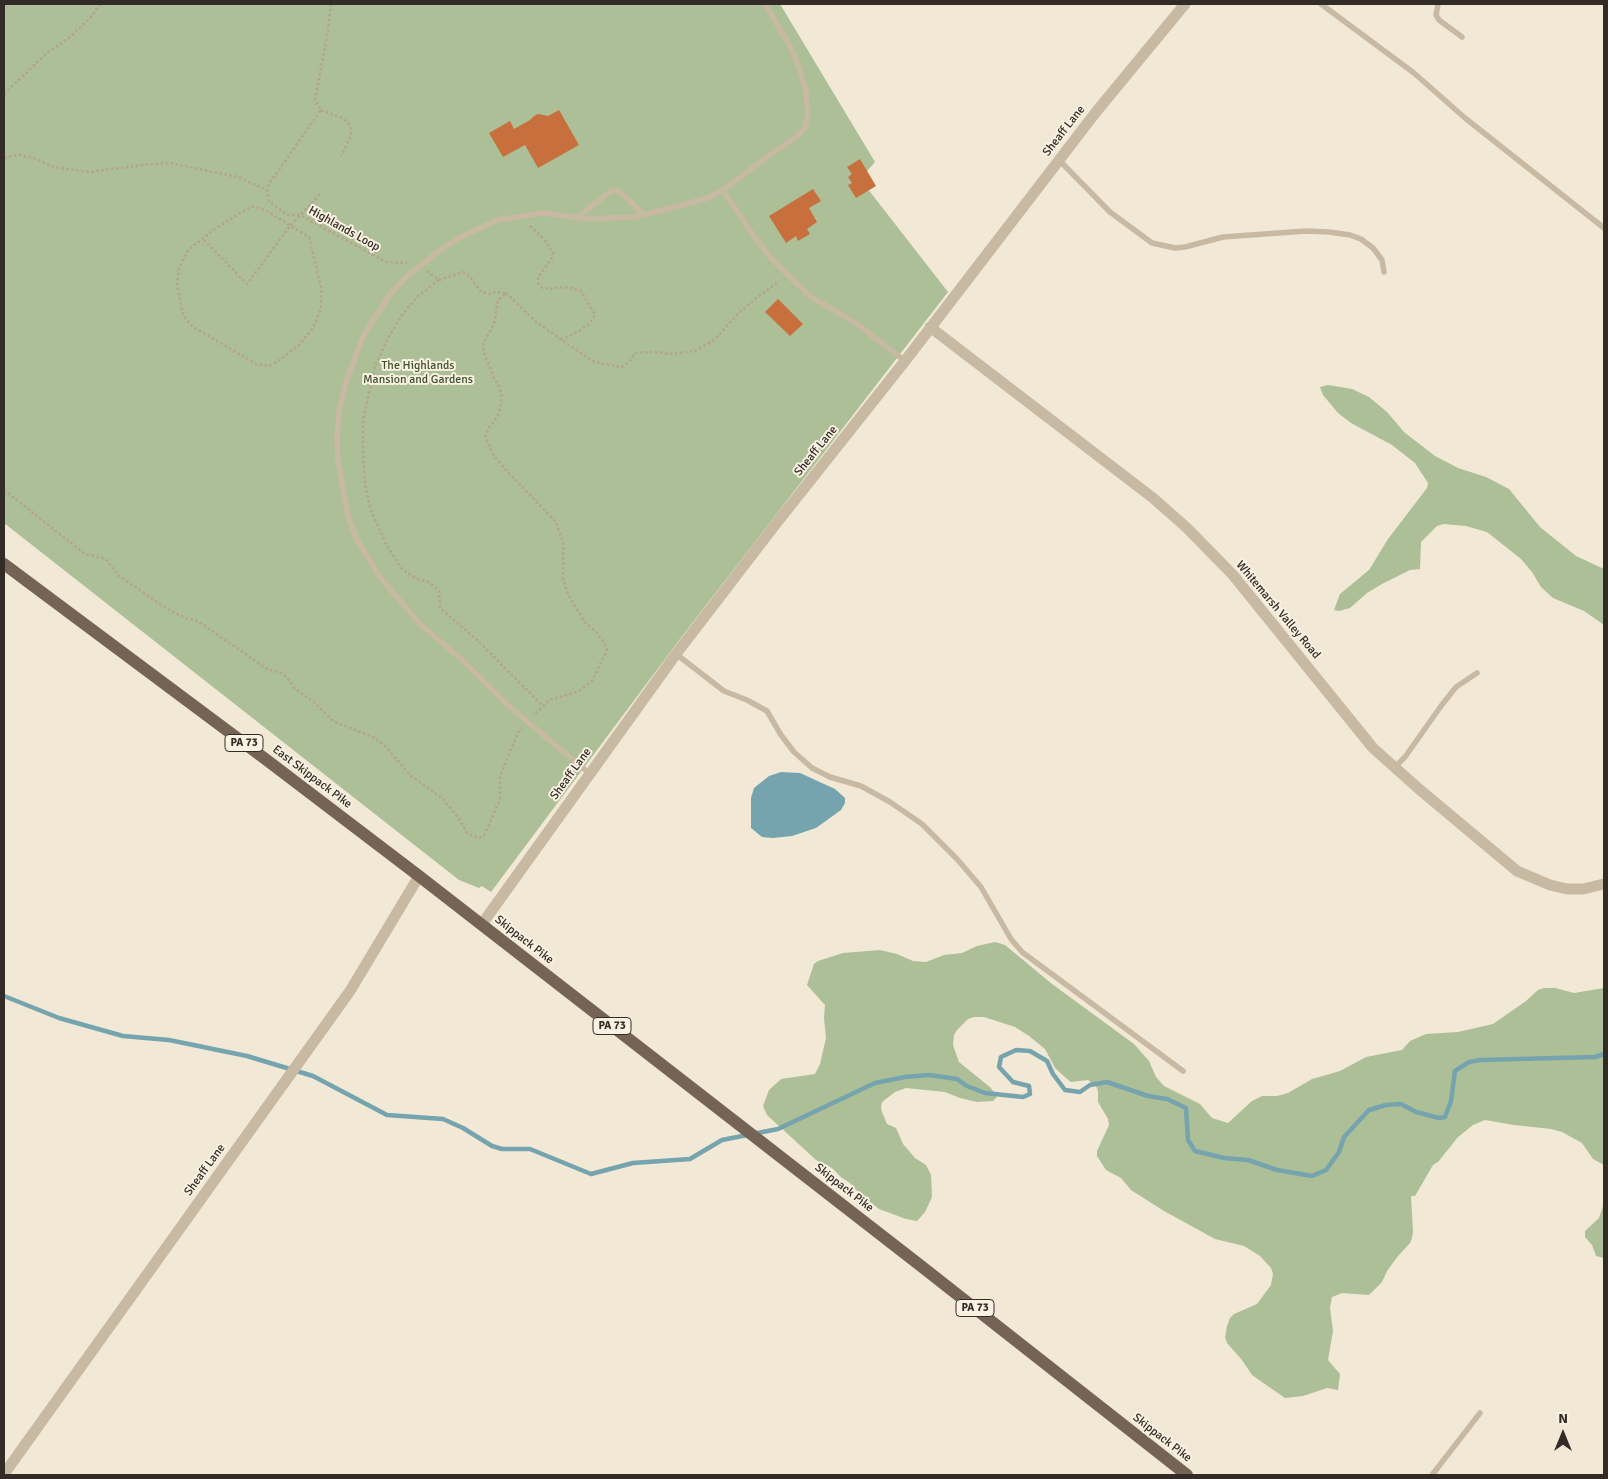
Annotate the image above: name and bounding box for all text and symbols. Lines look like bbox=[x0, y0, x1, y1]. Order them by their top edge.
street label: Sheaff Lane bbox=[1040, 103, 1088, 159]
street label: Highlands Loop bbox=[306, 203, 382, 255]
park label: The Highlands Mansion and Gardens bbox=[363, 359, 473, 387]
street label: Sheaff Lane bbox=[791, 423, 841, 479]
street label: Whitemarsh Valley Road bbox=[1233, 558, 1323, 662]
road number: PA 73 bbox=[225, 734, 263, 751]
street label: East Skippack Pike bbox=[269, 742, 355, 812]
street label: Sheaff Lane bbox=[547, 745, 595, 803]
street label: Skippack Pike bbox=[492, 913, 556, 967]
road number: PA 73 bbox=[593, 1018, 631, 1034]
street label: Sheaff Lane bbox=[181, 1141, 229, 1199]
street label: Skippack Pike bbox=[812, 1161, 876, 1215]
road number: PA 73 bbox=[956, 1300, 994, 1316]
north arrow bbox=[1538, 1409, 1588, 1459]
text: N bbox=[1558, 1410, 1568, 1427]
street label: Skippack Pike bbox=[1130, 1411, 1194, 1465]

